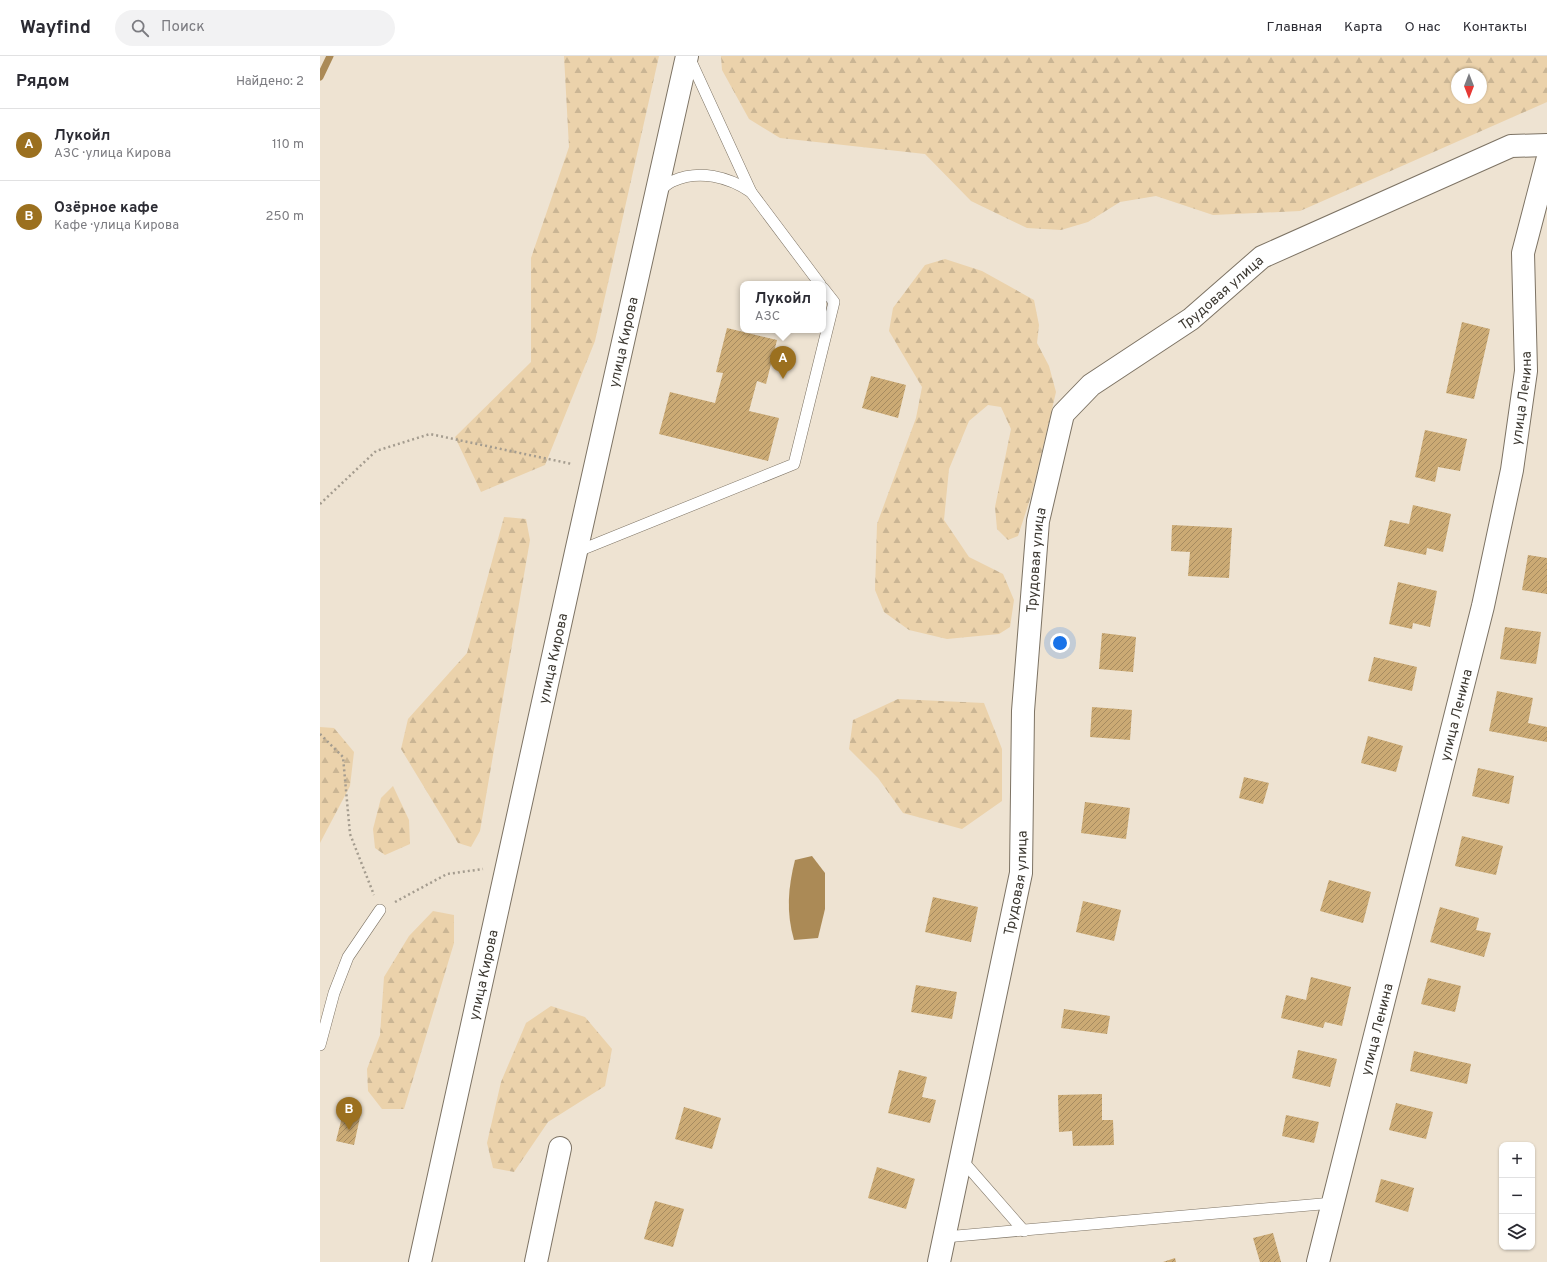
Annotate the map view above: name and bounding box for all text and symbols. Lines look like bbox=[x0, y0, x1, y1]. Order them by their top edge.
search box bbox=[115, 10, 395, 46]
text: Wayfind bbox=[20, 16, 91, 40]
icon: search bbox=[129, 17, 151, 39]
text: Поиск bbox=[161, 18, 205, 37]
text: Главная bbox=[1267, 19, 1322, 36]
text: Карта bbox=[1344, 19, 1382, 36]
text: О нас bbox=[1404, 19, 1441, 36]
text: Контакты bbox=[1463, 19, 1527, 36]
north arrow bbox=[1451, 68, 1487, 104]
text: Рядом bbox=[16, 71, 69, 93]
text: Найдено: 2 bbox=[236, 74, 304, 90]
text: Лукойл bbox=[54, 127, 110, 146]
text: A bbox=[24, 137, 34, 153]
text: 110 m bbox=[272, 137, 304, 153]
text: АЗС · улица Кирова bbox=[54, 146, 171, 162]
text: Озёрное кафе bbox=[54, 199, 158, 218]
text: B bbox=[25, 209, 33, 225]
text: 250 m bbox=[266, 209, 304, 225]
text: Кафе · улица Кирова bbox=[54, 218, 179, 234]
street label: Трудовая улица bbox=[1176, 253, 1268, 335]
popup bbox=[740, 281, 826, 333]
text: Лукойл bbox=[755, 290, 811, 309]
street label: улица Кирова bbox=[606, 296, 643, 389]
text: АЗС bbox=[755, 309, 780, 325]
pin: A bbox=[770, 346, 796, 379]
street label: улица Ленина bbox=[1509, 351, 1536, 446]
street label: Трудовая улица bbox=[1024, 506, 1051, 614]
street label: улица Кирова bbox=[536, 612, 572, 706]
your location bbox=[1050, 633, 1070, 653]
street label: улица Ленина bbox=[1437, 667, 1477, 763]
street label: Трудовая улица bbox=[1001, 830, 1032, 937]
street label: улица Кирова bbox=[466, 928, 503, 1022]
street label: улица Ленина bbox=[1358, 982, 1398, 1078]
pin: B bbox=[336, 1097, 362, 1130]
map controls bbox=[1499, 1142, 1535, 1250]
button: + bbox=[1499, 1142, 1535, 1178]
button: − bbox=[1499, 1178, 1535, 1214]
button: layers bbox=[1499, 1214, 1535, 1250]

